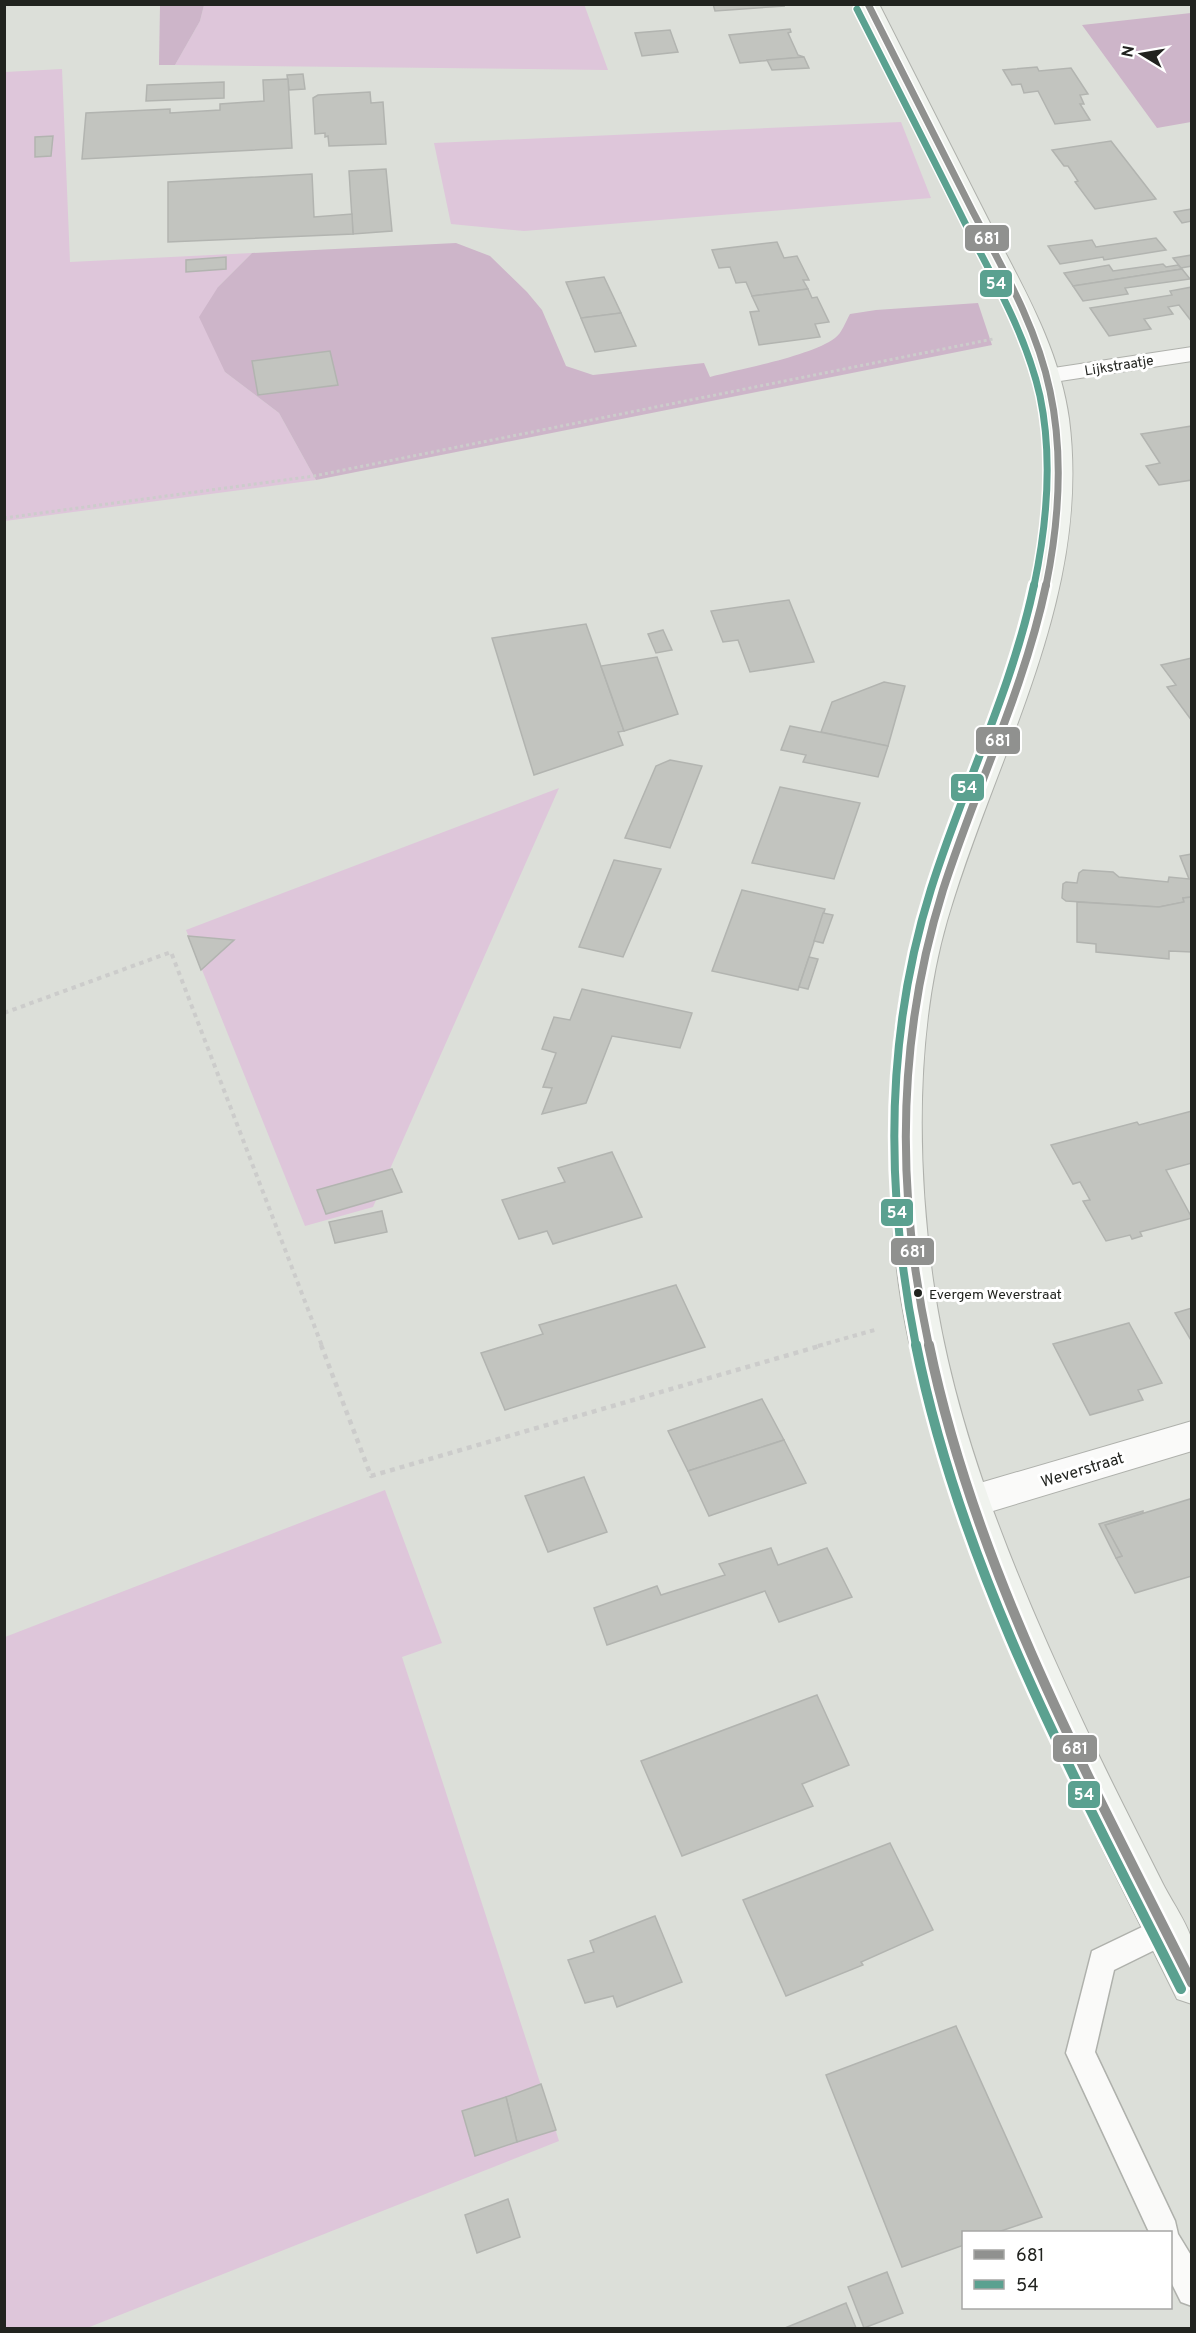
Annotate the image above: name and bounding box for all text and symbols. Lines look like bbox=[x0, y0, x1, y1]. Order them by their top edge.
north arrow bbox=[1112, 24, 1172, 84]
text: N bbox=[1118, 44, 1140, 59]
line badge: 681 bbox=[964, 224, 1010, 252]
text: 681 bbox=[974, 230, 1000, 250]
line badge: 54 bbox=[979, 269, 1013, 298]
text: 54 bbox=[986, 275, 1006, 295]
street label: Lijkstraatje bbox=[1083, 353, 1155, 380]
line badge: 681 bbox=[975, 726, 1021, 755]
text: 681 bbox=[985, 732, 1011, 752]
line badge: 54 bbox=[950, 773, 985, 802]
text: 54 bbox=[957, 779, 977, 799]
line badge: 54 bbox=[880, 1198, 914, 1227]
text: 54 bbox=[887, 1204, 907, 1224]
line badge: 681 bbox=[890, 1237, 935, 1266]
text: 681 bbox=[900, 1243, 926, 1263]
marker: Evergem Weverstraat bbox=[912, 1287, 924, 1299]
place label: Evergem Weverstraat bbox=[929, 1287, 1062, 1304]
street label: Weverstraat bbox=[1039, 1449, 1127, 1493]
line badge: 681 bbox=[1052, 1734, 1098, 1763]
text: 681 bbox=[1062, 1740, 1088, 1760]
line badge: 54 bbox=[1067, 1780, 1101, 1809]
text: 54 bbox=[1074, 1786, 1094, 1806]
legend bbox=[962, 2231, 1172, 2309]
text: 681 bbox=[1016, 2245, 1044, 2268]
text: 54 bbox=[1016, 2275, 1039, 2298]

